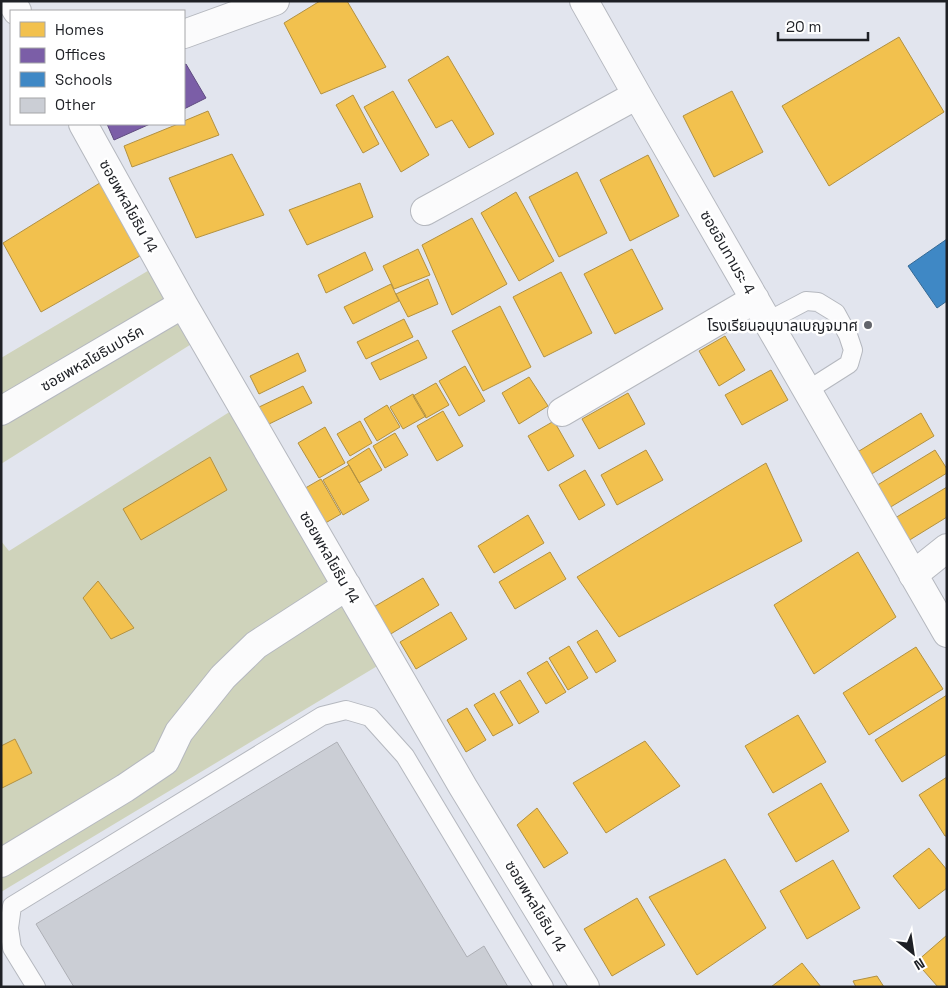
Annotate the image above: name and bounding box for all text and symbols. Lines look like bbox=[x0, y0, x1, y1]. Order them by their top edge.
legend bbox=[10, 10, 185, 125]
scale bar bbox=[778, 10, 868, 42]
text: 20 m bbox=[786, 17, 821, 36]
text: Homes bbox=[55, 20, 104, 39]
text: Offices bbox=[55, 45, 106, 64]
text: Schools bbox=[55, 70, 113, 89]
text: Other bbox=[55, 95, 96, 114]
street label: ซอยพหลโยธิน 14 bbox=[96, 156, 162, 256]
street label: ซอยอินทามระ 4 bbox=[696, 207, 760, 297]
place label: โรงเรียนอนุบาลเบญจมาศ bbox=[707, 316, 858, 335]
marker: โรงเรียนอนุบาลเบญจมาศ bbox=[862, 319, 874, 331]
street label: ซอยพหลโยธินปาร์ค bbox=[37, 321, 147, 395]
street label: ซอยพหลโยธิน 14 bbox=[296, 507, 364, 607]
street label: ซอยพหลโยธิน 14 bbox=[501, 857, 571, 955]
north arrow bbox=[888, 928, 938, 978]
text: N bbox=[911, 954, 928, 974]

